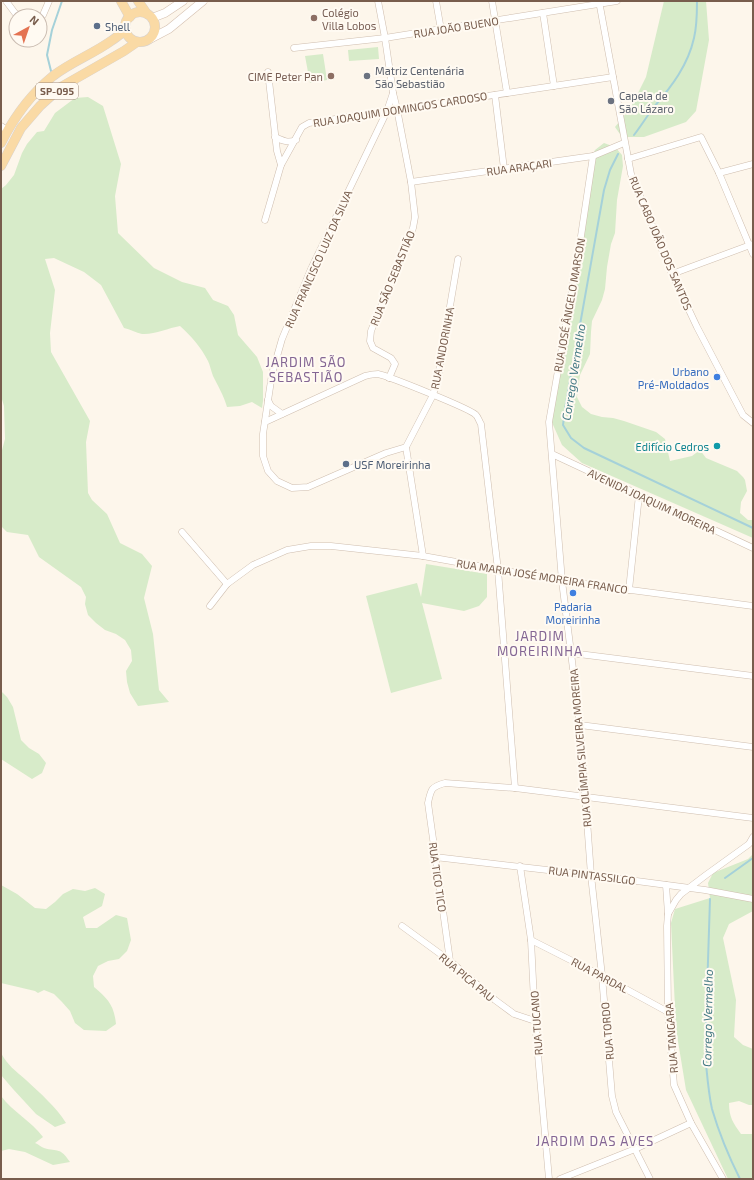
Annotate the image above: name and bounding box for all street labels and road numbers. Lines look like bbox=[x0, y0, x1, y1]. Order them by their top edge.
street label: RUA JOÃO BUENO bbox=[413, 14, 499, 40]
road number: SP-095 bbox=[36, 83, 78, 99]
street label: RUA JOAQUIM DOMINGOS CARDOSO bbox=[312, 89, 488, 130]
street label: RUA ARAÇARI bbox=[485, 156, 553, 179]
street label: RUA CABO JOÃO DOS SANTOS bbox=[627, 174, 695, 312]
street label: RUA FRANCISCO LUIZ DA SILVA bbox=[282, 188, 354, 330]
street label: RUA SÃO SEBASTIÃO bbox=[367, 229, 417, 327]
street label: RUA JOSÉ ÂNGELO MARSON bbox=[551, 237, 587, 373]
street label: RUA ANDORINHA bbox=[428, 306, 456, 390]
street label: AVENIDA JOAQUIM MOREIRA bbox=[585, 466, 718, 537]
street label: RUA MARIA JOSÉ MOREIRA FRANCO bbox=[455, 556, 629, 596]
street label: RUA OLÍMPIA SILVEIRA MOREIRA bbox=[567, 668, 593, 828]
street label: RUA TICO TICO bbox=[427, 841, 449, 913]
street label: RUA PINTASSILGO bbox=[548, 863, 636, 887]
street label: RUA PICA PAU bbox=[437, 950, 497, 1004]
street label: RUA PARDAL bbox=[569, 955, 631, 996]
street label: RUA TUCANO bbox=[527, 990, 545, 1056]
street label: RUA TORDO bbox=[598, 1002, 616, 1060]
street label: RUA TANGARA bbox=[662, 1002, 680, 1074]

